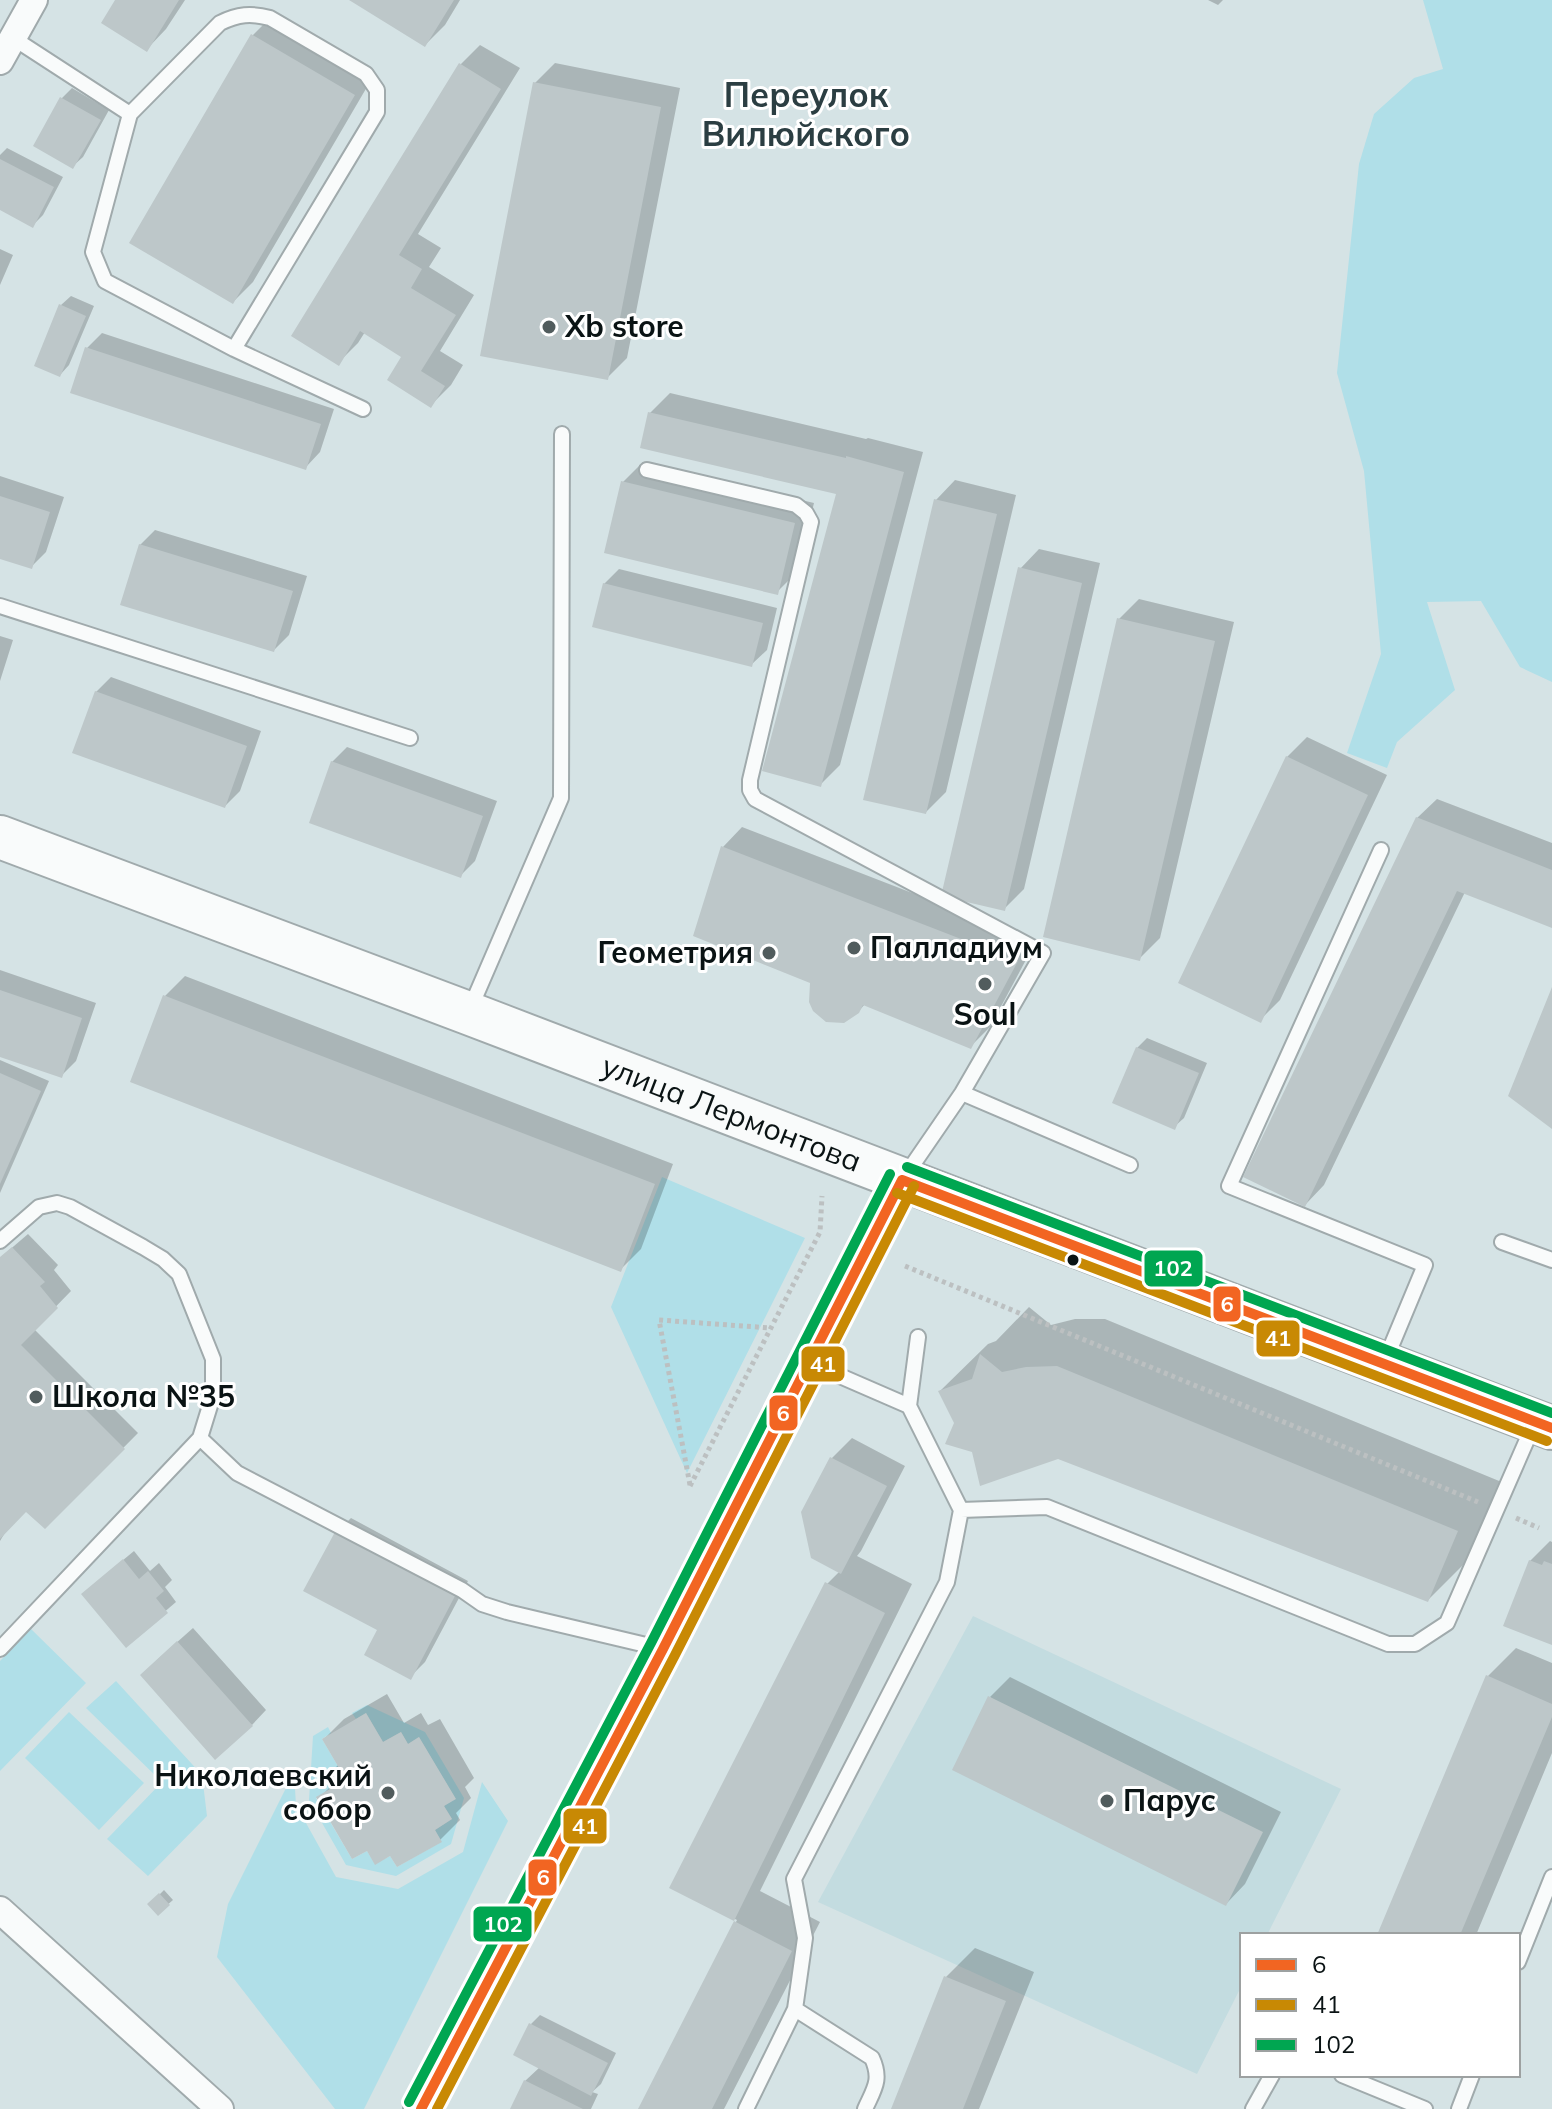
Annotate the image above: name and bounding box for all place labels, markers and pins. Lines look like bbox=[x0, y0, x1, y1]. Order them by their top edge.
place label: Xb store bbox=[564, 307, 684, 345]
marker: Xb store bbox=[540, 318, 558, 336]
place label: Палладиум bbox=[870, 928, 1043, 966]
place label: Геометрия bbox=[598, 933, 753, 971]
marker: Палладиум bbox=[845, 939, 863, 957]
marker: Геометрия bbox=[760, 944, 778, 962]
marker: Soul bbox=[976, 975, 994, 993]
place label: Soul bbox=[954, 995, 1016, 1033]
unlabelled marker bbox=[1065, 1252, 1081, 1268]
place label: Школа №35 bbox=[52, 1377, 235, 1415]
marker: Школа №35 bbox=[27, 1388, 45, 1406]
place label: Николаевский собор bbox=[154, 1756, 372, 1828]
place label: Парус bbox=[1123, 1781, 1216, 1819]
marker: Николаевский собор bbox=[379, 1784, 397, 1802]
marker: Парус bbox=[1098, 1792, 1116, 1810]

